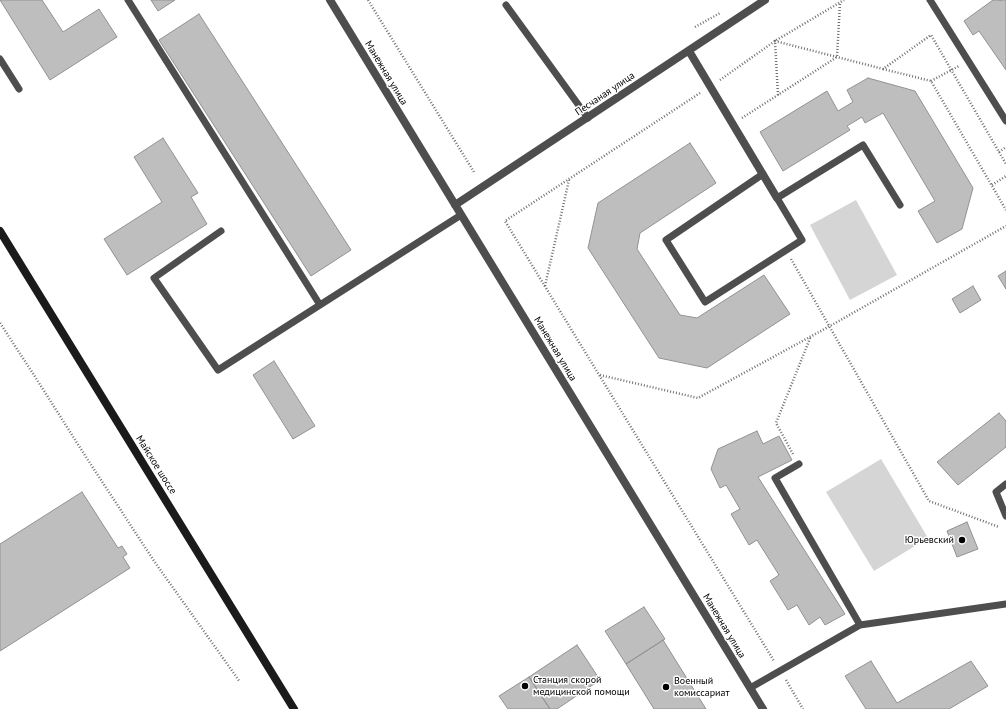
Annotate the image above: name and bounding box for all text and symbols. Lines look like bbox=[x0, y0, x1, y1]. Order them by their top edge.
street label: Манежная улица bbox=[362, 39, 410, 107]
street label: Песчаная улица bbox=[573, 70, 637, 118]
street label: Манежная улица bbox=[531, 315, 579, 383]
street label: Майское шоссе bbox=[133, 433, 179, 497]
place label: Юрьевский bbox=[905, 534, 954, 546]
marker: Юрьевский bbox=[957, 535, 967, 545]
street label: Манежная улица bbox=[700, 592, 748, 660]
place label: Станция скорой медицинской помощи bbox=[533, 674, 630, 698]
place label: Военный комиссариат bbox=[674, 675, 729, 698]
marker: Станция скорой медицинской помощи bbox=[520, 681, 530, 691]
marker: Военный комиссариат bbox=[661, 682, 671, 692]

